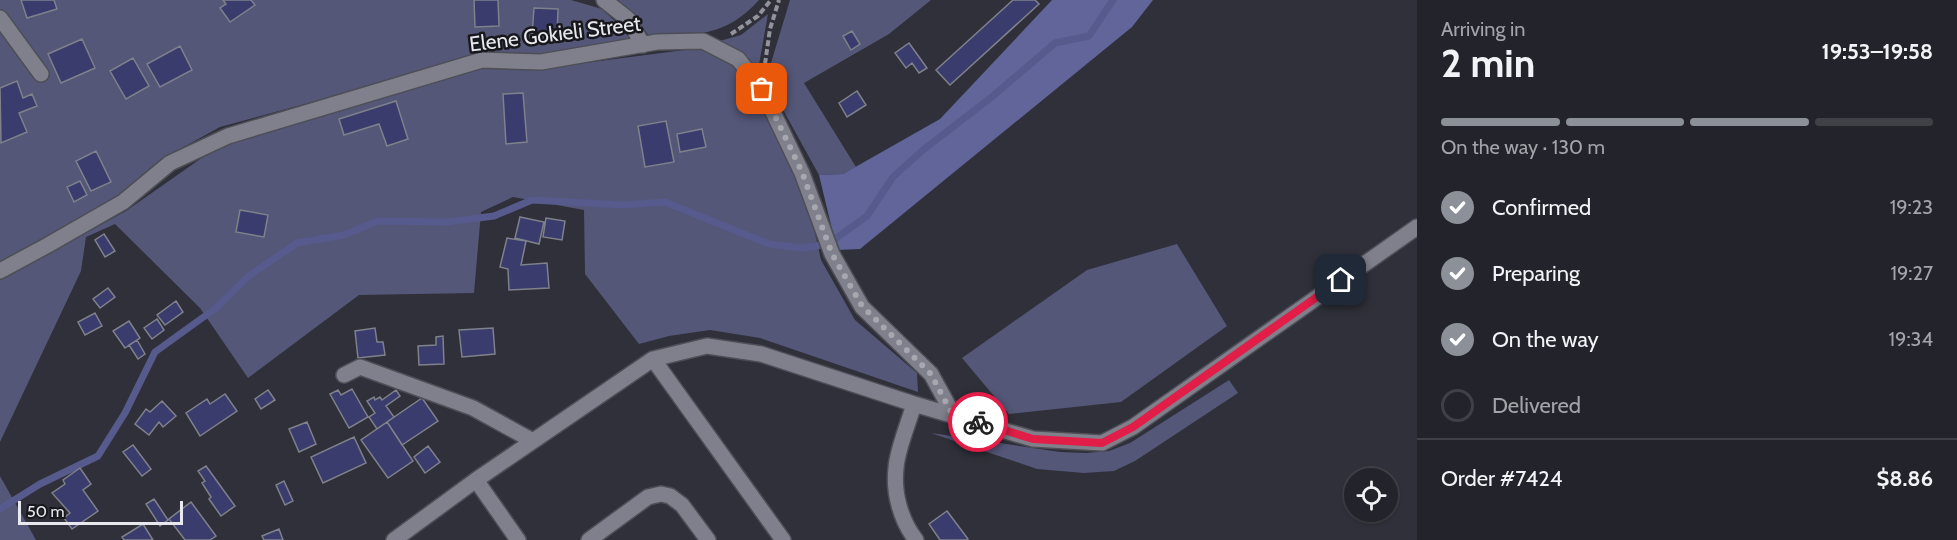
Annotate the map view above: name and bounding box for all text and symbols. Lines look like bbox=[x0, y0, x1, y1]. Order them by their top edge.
street label: Elene Gokieli Street bbox=[468, 11, 642, 56]
text: Arriving in bbox=[1441, 17, 1525, 41]
text: 19:53–19:58 bbox=[1822, 38, 1933, 65]
text: 2 min bbox=[1441, 39, 1535, 87]
pin bbox=[736, 63, 787, 114]
icon: bag bbox=[745, 72, 778, 105]
text: On the way · 130 m bbox=[1441, 135, 1605, 159]
icon: check bbox=[1441, 191, 1474, 224]
text: Confirmed bbox=[1492, 194, 1591, 221]
text: 19:23 bbox=[1890, 195, 1933, 219]
pin bbox=[1315, 254, 1366, 305]
icon: check bbox=[1441, 257, 1474, 290]
text: Preparing bbox=[1492, 260, 1580, 287]
text: 19:27 bbox=[1890, 261, 1933, 285]
icon: home bbox=[1324, 263, 1357, 296]
icon: check bbox=[1441, 323, 1474, 356]
text: On the way bbox=[1492, 326, 1599, 353]
text: 19:34 bbox=[1889, 327, 1933, 351]
courier bbox=[948, 392, 1008, 452]
text: Delivered bbox=[1492, 392, 1581, 419]
icon: bike bbox=[962, 406, 995, 439]
text: Order #7424 bbox=[1441, 465, 1563, 492]
text: $8.86 bbox=[1876, 465, 1933, 492]
map controls bbox=[1344, 468, 1398, 522]
button: locate bbox=[1344, 468, 1398, 522]
scale bar bbox=[18, 498, 183, 526]
text: 50 m bbox=[27, 502, 64, 521]

